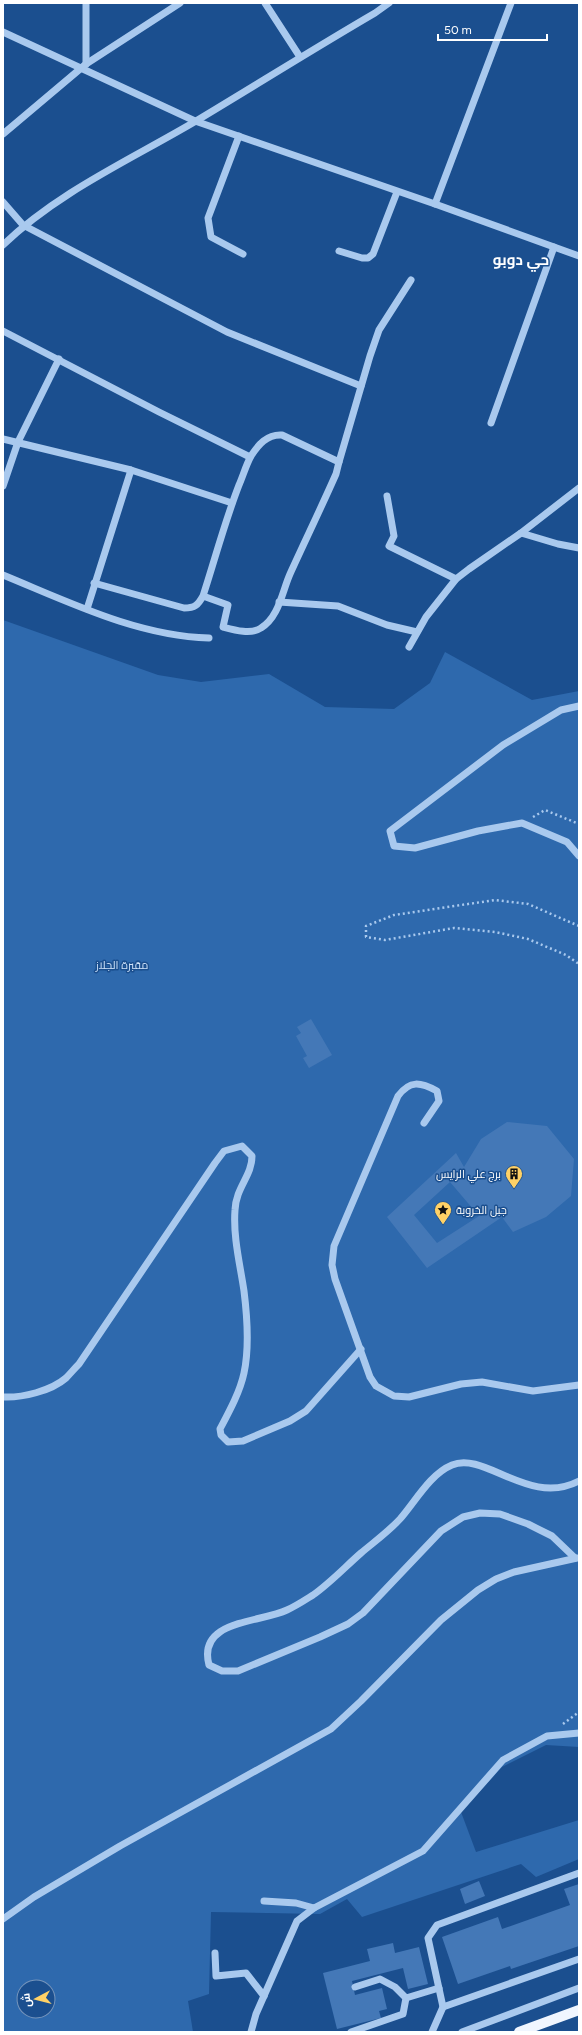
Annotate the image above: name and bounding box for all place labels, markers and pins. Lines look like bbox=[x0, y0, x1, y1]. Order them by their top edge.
building icon: برج علي الرايس bbox=[504, 1164, 524, 1189]
place label: برج علي الرايس bbox=[436, 1168, 501, 1183]
place icon: جبل الخروبة bbox=[433, 1200, 453, 1225]
place label: جبل الخروبة bbox=[456, 1204, 507, 1217]

